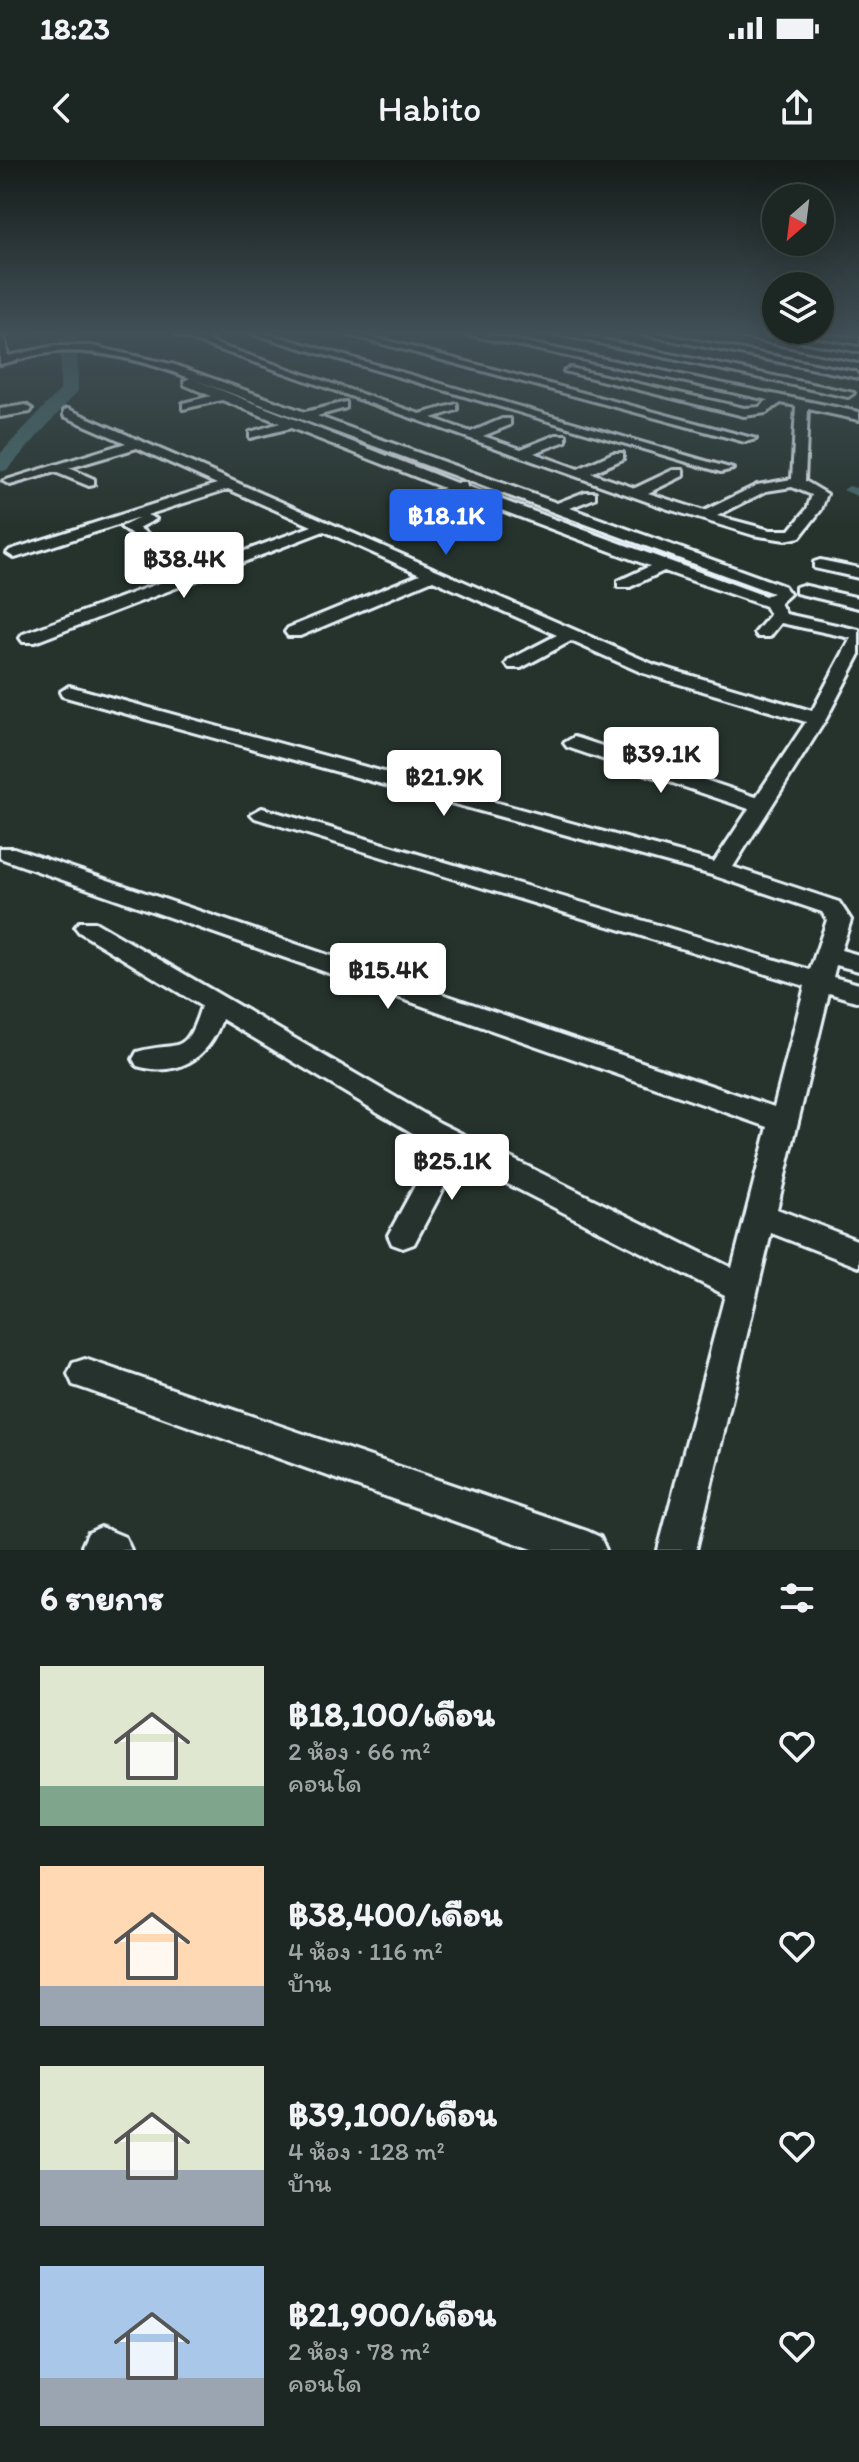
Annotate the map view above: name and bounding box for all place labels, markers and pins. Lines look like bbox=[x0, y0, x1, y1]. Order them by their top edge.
pin: ฿18.1K bbox=[381, 489, 511, 557]
pin: ฿38.4K bbox=[119, 532, 249, 600]
pin: ฿39.1K bbox=[596, 727, 726, 795]
pin: ฿21.9K bbox=[379, 750, 509, 818]
pin: ฿15.4K bbox=[323, 943, 453, 1011]
pin: ฿25.1K bbox=[387, 1134, 517, 1202]

